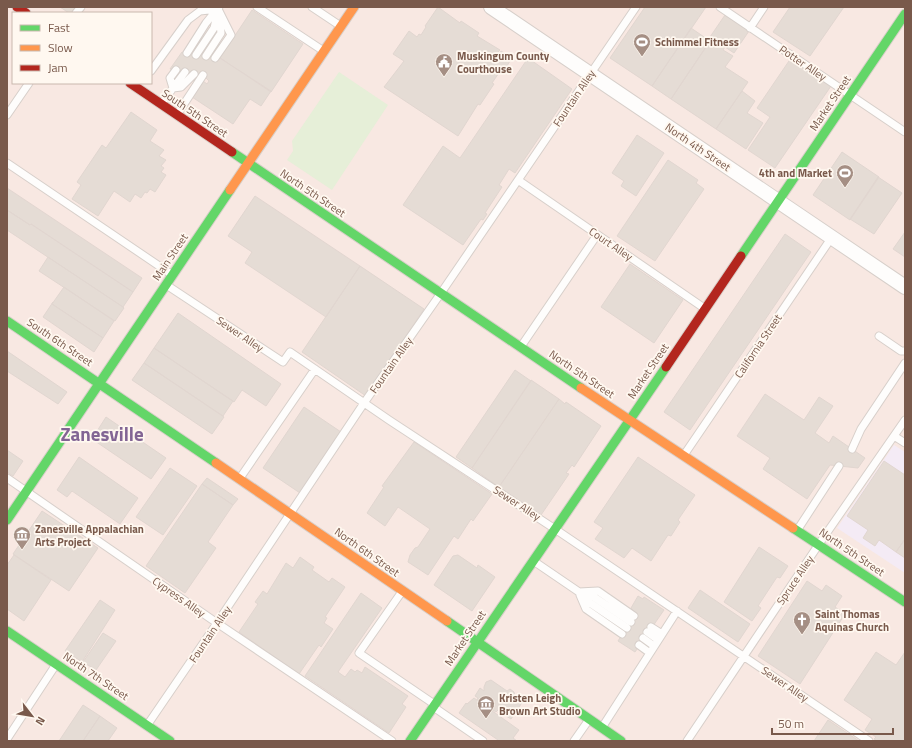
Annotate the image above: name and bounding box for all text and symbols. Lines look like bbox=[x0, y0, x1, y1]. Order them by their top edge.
legend bbox=[12, 12, 152, 84]
text: Fast bbox=[48, 18, 71, 37]
sports icon: Schimmel Fitness bbox=[632, 32, 652, 57]
place label: Schimmel Fitness bbox=[655, 34, 739, 50]
text: Slow bbox=[48, 38, 73, 57]
street label: Potter Alley bbox=[776, 41, 830, 85]
place label: Muskingum County Courthouse bbox=[457, 48, 550, 77]
public building icon: Muskingum County Courthouse bbox=[434, 52, 454, 77]
text: Jam bbox=[48, 58, 68, 77]
street label: Fountain Alley bbox=[549, 66, 599, 130]
street label: Market Street bbox=[806, 72, 855, 134]
street label: South 5th Street bbox=[159, 85, 231, 141]
street label: North 4th Street bbox=[662, 119, 734, 175]
sports icon: 4th and Market bbox=[835, 163, 855, 188]
street label: North 5th Street bbox=[277, 165, 349, 221]
place label: 4th and Market bbox=[759, 165, 832, 181]
street label: Court Alley bbox=[586, 223, 637, 265]
street label: Main Street bbox=[148, 230, 192, 284]
street label: California Street bbox=[731, 311, 785, 381]
street label: Sewer Alley bbox=[213, 312, 267, 356]
street label: South 6th Street bbox=[24, 314, 96, 370]
street label: Fountain Alley bbox=[366, 333, 417, 396]
street label: Market Street bbox=[624, 340, 673, 402]
street label: North 5th Street bbox=[546, 346, 618, 402]
district label: Zanesville bbox=[60, 419, 144, 448]
street label: Sewer Alley bbox=[490, 482, 545, 525]
place label: Zanesville Appalachian Arts Project bbox=[35, 521, 144, 550]
street label: North 6th Street bbox=[331, 524, 403, 580]
street label: North 5th Street bbox=[816, 524, 888, 580]
museum icon: Zanesville Appalachian Arts Project bbox=[12, 525, 32, 550]
street label: Spruce Alley bbox=[773, 552, 818, 608]
street label: Cypress Alley bbox=[149, 573, 209, 622]
street label: Fountain Alley bbox=[185, 602, 235, 666]
place label: Saint Thomas Aquinas Church bbox=[815, 606, 889, 635]
street label: Market Street bbox=[441, 607, 490, 669]
church icon: Saint Thomas Aquinas Church bbox=[792, 610, 812, 635]
street label: North 7th Street bbox=[60, 648, 132, 704]
street label: Sewer Alley bbox=[758, 662, 812, 706]
place label: Kristen Leigh Brown Art Studio bbox=[499, 690, 581, 719]
museum icon: Kristen Leigh Brown Art Studio bbox=[476, 694, 496, 719]
north arrow bbox=[12, 696, 52, 736]
scale bar bbox=[772, 710, 893, 736]
text: N bbox=[32, 714, 49, 729]
text: 50 m bbox=[778, 714, 804, 733]

